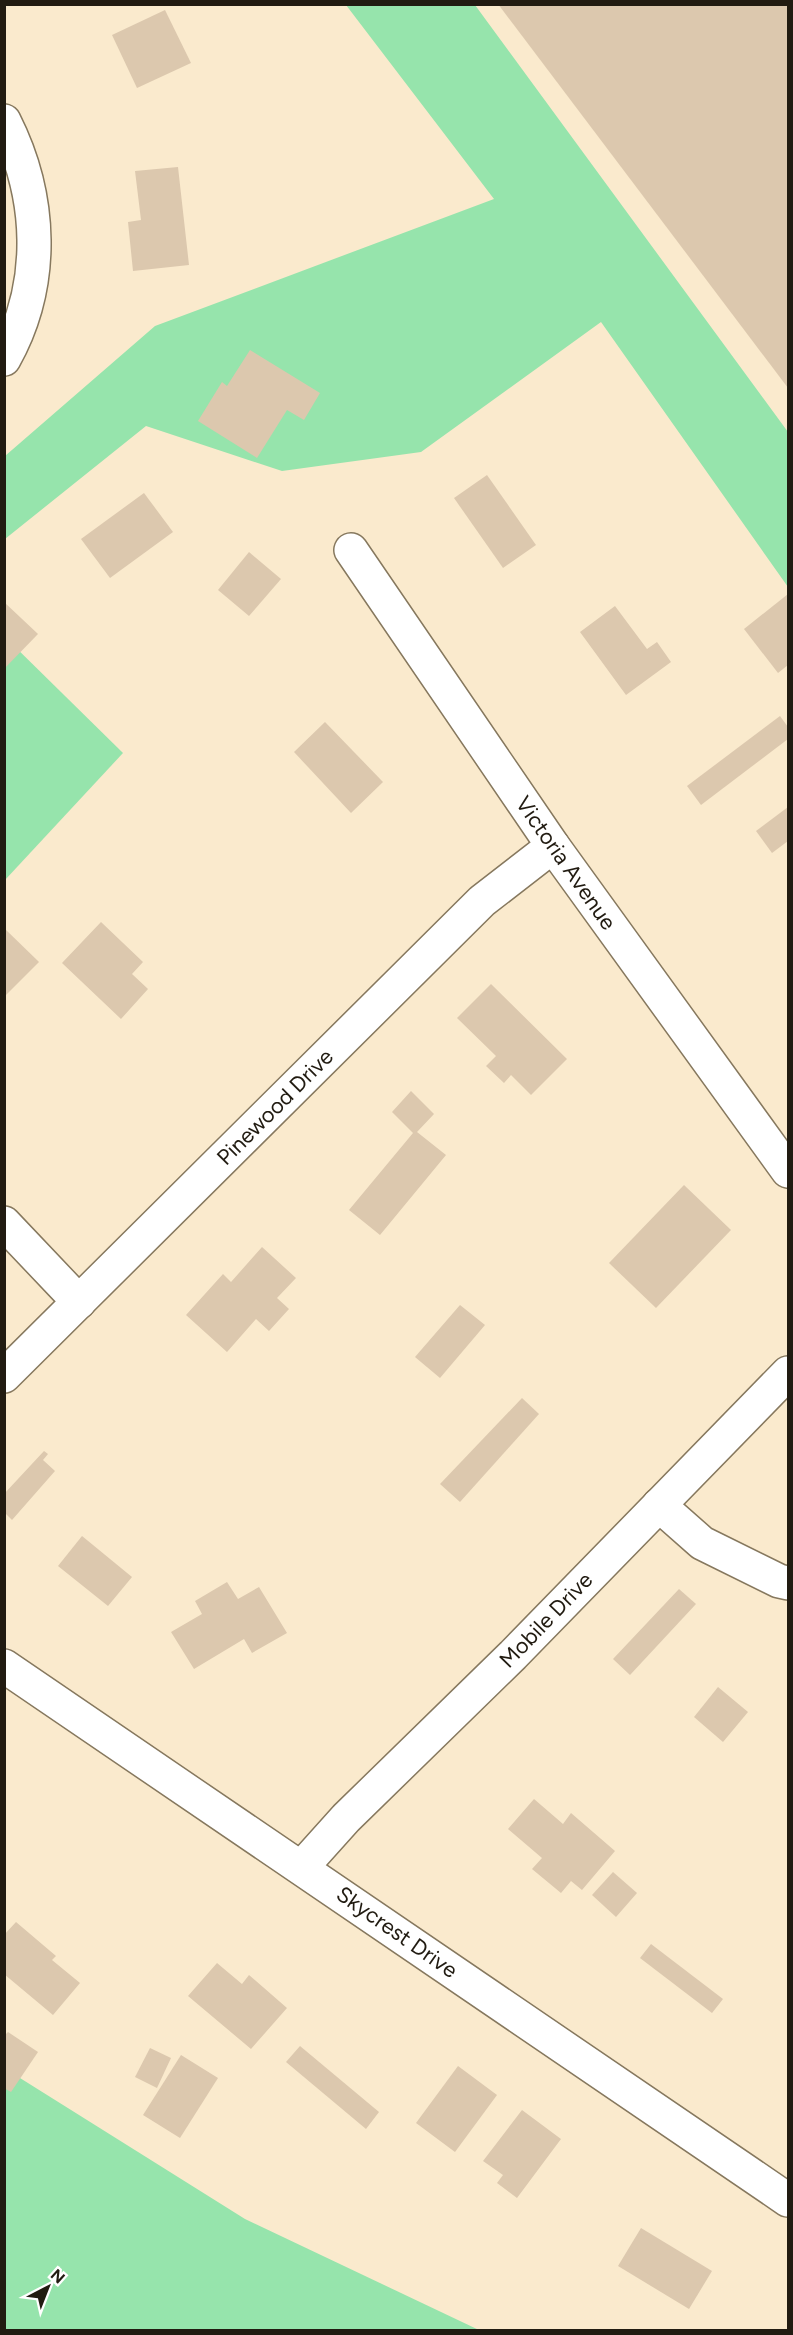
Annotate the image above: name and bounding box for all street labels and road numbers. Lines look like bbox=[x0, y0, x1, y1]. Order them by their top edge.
street label: Victoria Avenue bbox=[510, 791, 622, 935]
street label: Pinewood Drive bbox=[211, 1043, 339, 1171]
street label: Mobile Drive bbox=[494, 1567, 598, 1673]
street label: Skycrest Drive bbox=[331, 1880, 463, 1984]

